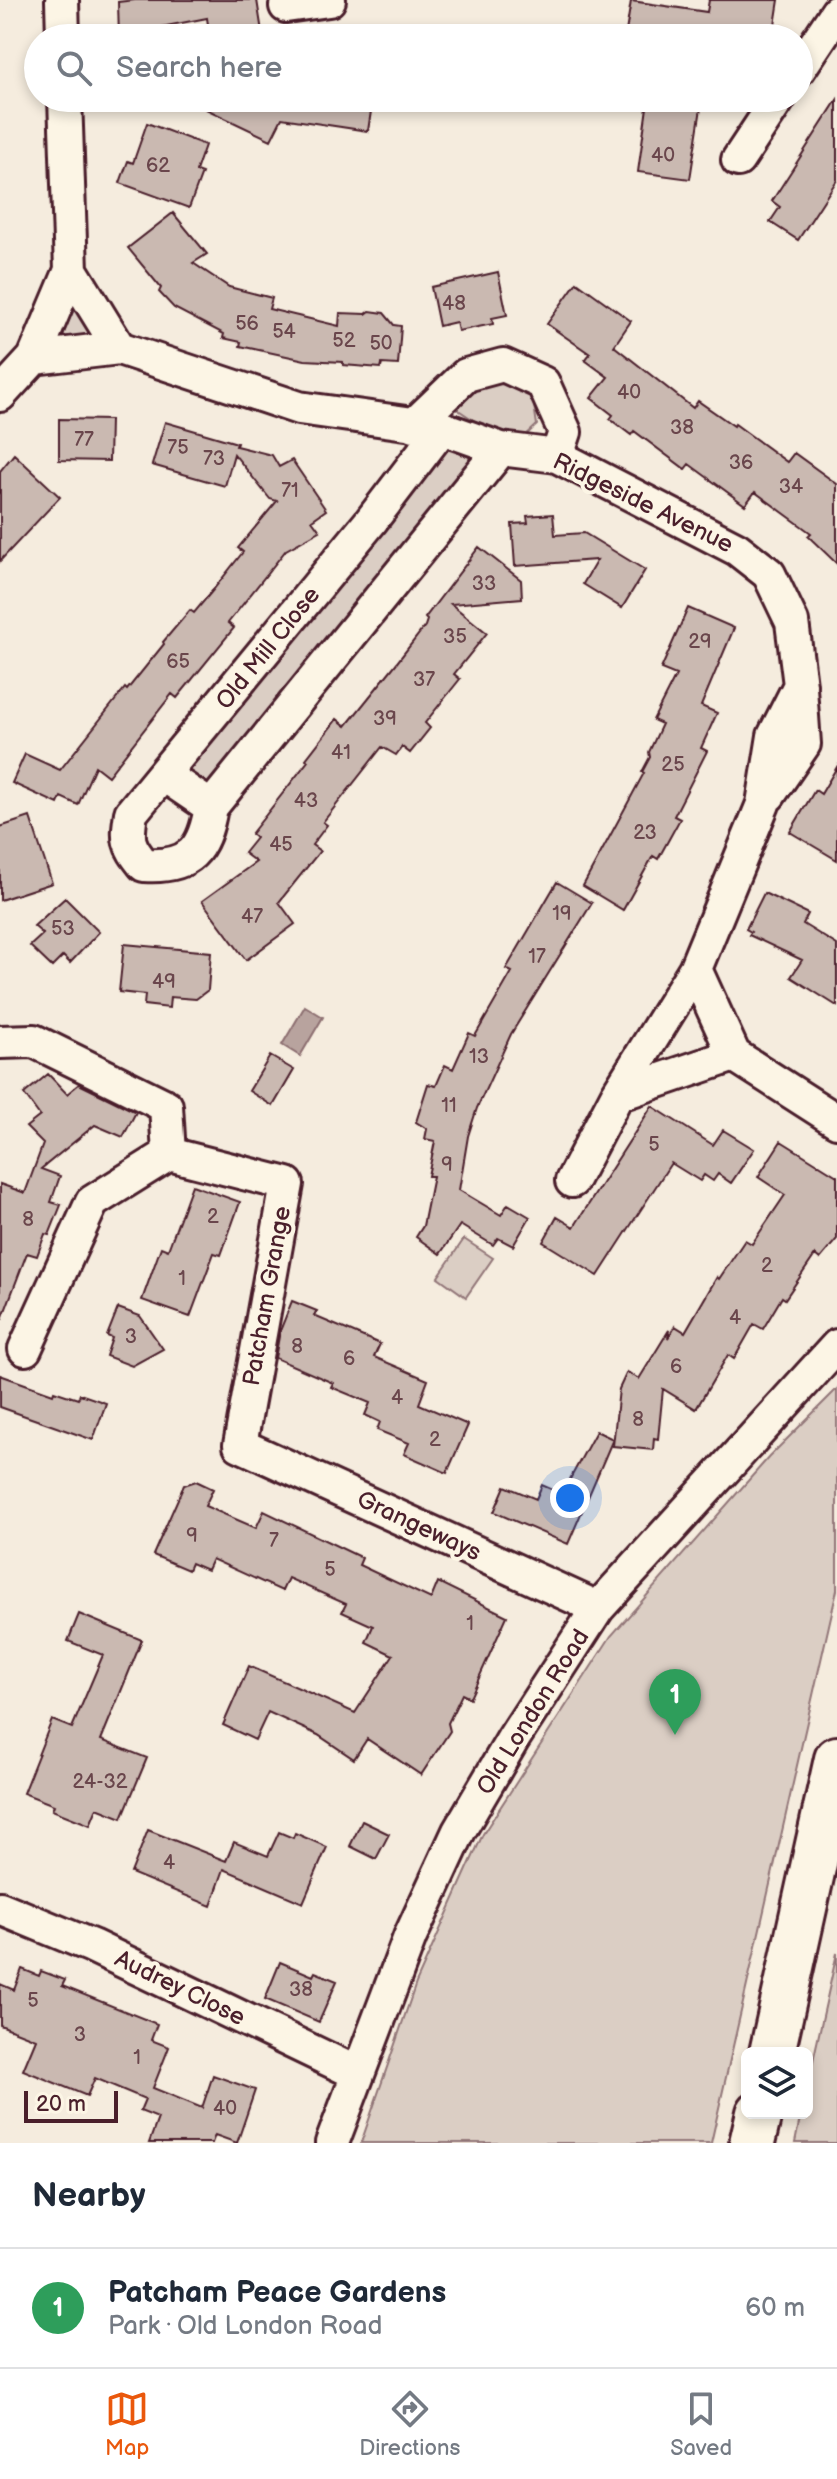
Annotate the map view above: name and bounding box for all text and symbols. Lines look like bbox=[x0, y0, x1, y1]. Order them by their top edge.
search box bbox=[24, 24, 813, 112]
icon: search bbox=[52, 46, 96, 90]
text: Search here bbox=[116, 50, 282, 86]
house number: 40 bbox=[651, 144, 675, 168]
house number: 62 bbox=[146, 154, 170, 178]
house number: 48 bbox=[442, 292, 466, 316]
house number: 56 bbox=[235, 312, 259, 336]
house number: 54 bbox=[272, 320, 296, 344]
house number: 52 bbox=[332, 329, 356, 353]
house number: 50 bbox=[369, 332, 393, 356]
house number: 40 bbox=[617, 381, 641, 405]
house number: 38 bbox=[670, 416, 694, 440]
house number: 77 bbox=[74, 428, 94, 452]
house number: 75 bbox=[167, 436, 189, 460]
house number: 73 bbox=[203, 447, 225, 471]
street label: Ridgeside Avenue bbox=[548, 447, 738, 559]
house number: 36 bbox=[729, 451, 753, 475]
house number: 34 bbox=[779, 475, 803, 499]
house number: 71 bbox=[281, 479, 299, 503]
house number: 33 bbox=[472, 572, 496, 596]
street label: Old Mill Close bbox=[210, 581, 326, 715]
house number: 35 bbox=[443, 625, 467, 649]
house number: 29 bbox=[688, 630, 712, 654]
house number: 65 bbox=[166, 650, 190, 674]
house number: 37 bbox=[413, 668, 435, 692]
house number: 39 bbox=[373, 707, 397, 731]
house number: 41 bbox=[331, 741, 351, 765]
house number: 25 bbox=[661, 753, 685, 777]
house number: 43 bbox=[294, 789, 318, 813]
house number: 23 bbox=[633, 821, 657, 845]
house number: 45 bbox=[269, 833, 293, 857]
house number: 19 bbox=[552, 902, 572, 926]
house number: 47 bbox=[241, 905, 263, 929]
house number: 53 bbox=[51, 917, 75, 941]
house number: 17 bbox=[528, 945, 546, 969]
house number: 49 bbox=[152, 970, 176, 994]
house number: 13 bbox=[469, 1045, 489, 1069]
house number: 11 bbox=[441, 1094, 457, 1118]
house number: 5 bbox=[648, 1133, 660, 1157]
house number: 9 bbox=[441, 1153, 453, 1177]
street label: Patcham Grange bbox=[237, 1204, 297, 1388]
house number: 2 bbox=[207, 1205, 219, 1229]
house number: 8 bbox=[22, 1208, 34, 1232]
house number: 2 bbox=[761, 1254, 773, 1278]
house number: 1 bbox=[178, 1267, 186, 1291]
house number: 4 bbox=[729, 1306, 741, 1330]
house number: 3 bbox=[125, 1325, 137, 1349]
house number: 8 bbox=[291, 1335, 303, 1359]
house number: 6 bbox=[343, 1347, 355, 1371]
house number: 6 bbox=[670, 1355, 682, 1379]
house number: 4 bbox=[391, 1386, 403, 1410]
house number: 8 bbox=[632, 1408, 644, 1432]
house number: 2 bbox=[429, 1428, 441, 1452]
your location bbox=[550, 1478, 590, 1518]
street label: Grangeways bbox=[352, 1485, 486, 1567]
house number: 9 bbox=[186, 1524, 198, 1548]
house number: 7 bbox=[269, 1529, 279, 1553]
house number: 5 bbox=[324, 1558, 336, 1582]
house number: 1 bbox=[466, 1612, 474, 1636]
street label: Old London Road bbox=[471, 1624, 595, 1800]
pin: 1 bbox=[649, 1669, 701, 1735]
house number: 24-32 bbox=[72, 1770, 128, 1794]
house number: 4 bbox=[163, 1851, 175, 1875]
street label: Audrey Close bbox=[110, 1944, 250, 2032]
house number: 38 bbox=[289, 1978, 313, 2002]
house number: 5 bbox=[27, 1989, 39, 2013]
house number: 3 bbox=[74, 2023, 86, 2047]
house number: 1 bbox=[133, 2046, 141, 2070]
map controls bbox=[741, 2047, 813, 2119]
button: layers bbox=[741, 2047, 813, 2119]
scale bar bbox=[24, 2087, 118, 2123]
text: 20 m bbox=[36, 2091, 86, 2118]
house number: 40 bbox=[213, 2097, 237, 2121]
text: Nearby bbox=[32, 2175, 146, 2216]
text: Patcham Peace Gardens bbox=[108, 2275, 446, 2311]
text: 1 bbox=[53, 2293, 63, 2324]
text: 60 m bbox=[745, 2293, 805, 2324]
text: Park · Old London Road bbox=[108, 2311, 382, 2342]
tab: Map bbox=[105, 2387, 149, 2462]
tab: Directions bbox=[359, 2387, 460, 2462]
tab: Saved bbox=[670, 2387, 732, 2462]

